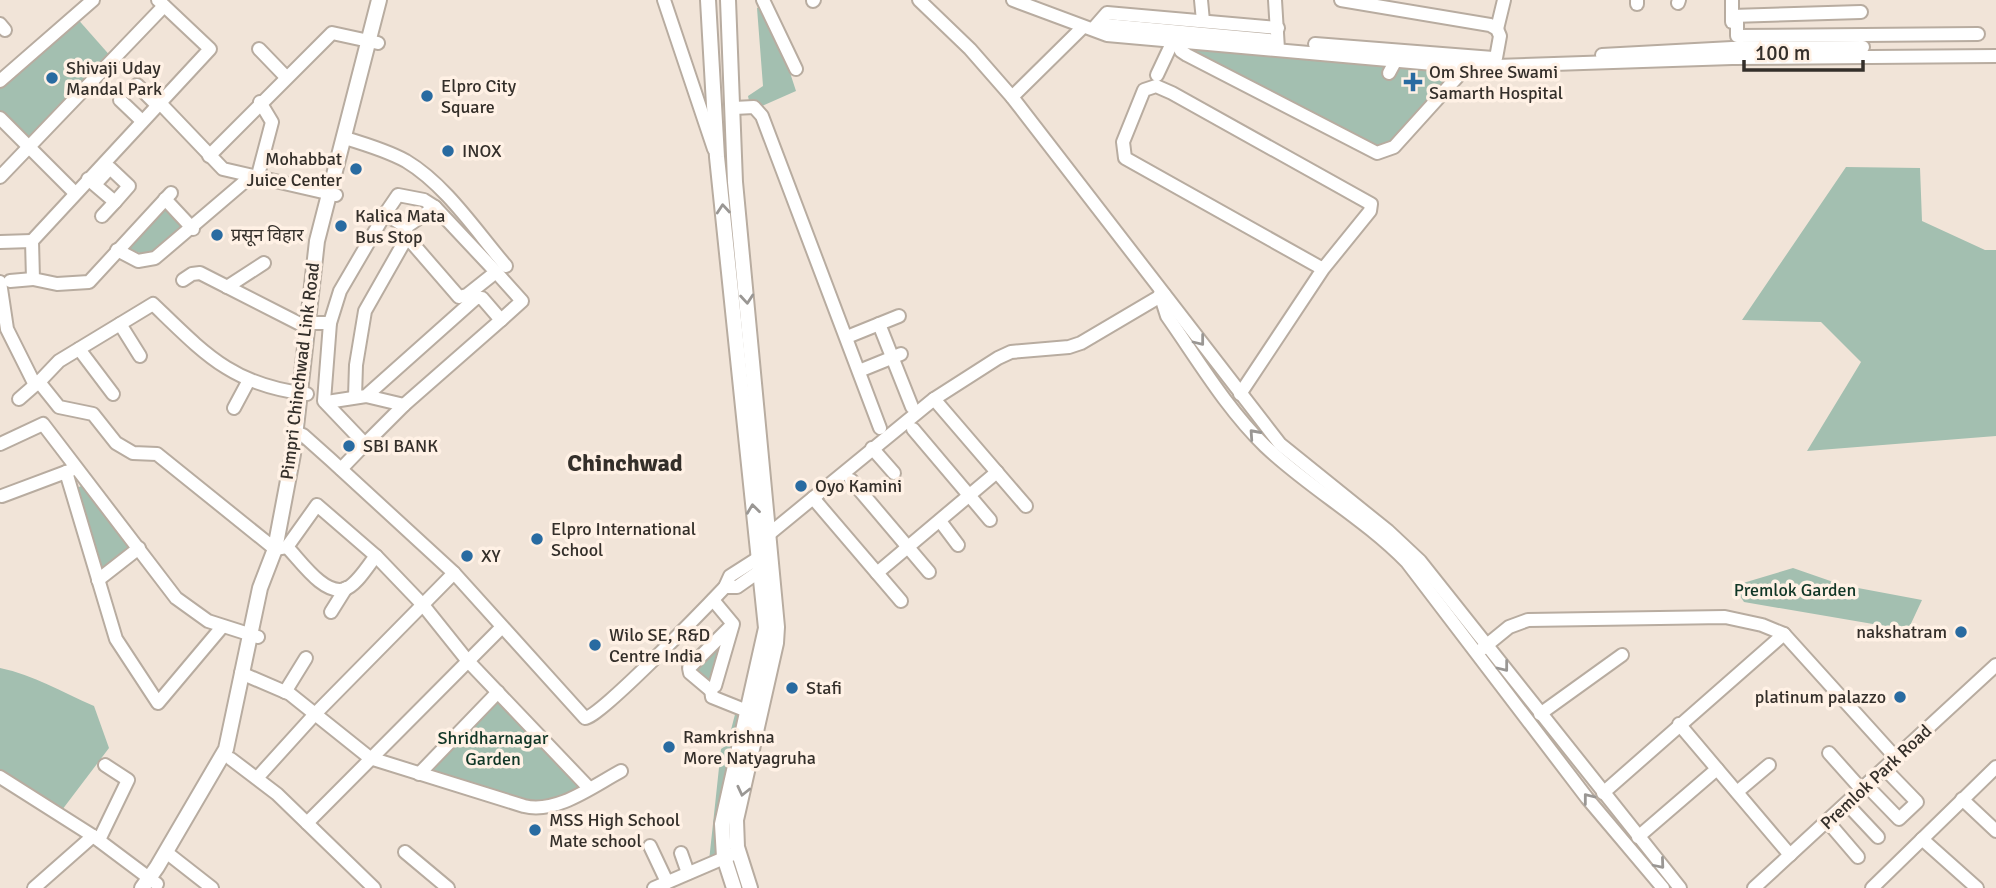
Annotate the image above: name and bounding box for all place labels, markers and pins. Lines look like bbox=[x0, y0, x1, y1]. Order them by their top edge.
place label: Shivaji Uday Mandal Park bbox=[66, 57, 162, 100]
place label: Om Shree Swami Samarth Hospital bbox=[1429, 61, 1563, 104]
marker: Shivaji Uday Mandal Park bbox=[44, 70, 60, 86]
marker: Om Shree Swami Samarth Hospital bbox=[1403, 72, 1423, 92]
place label: Elpro City Square bbox=[441, 75, 517, 118]
marker: Elpro City Square bbox=[419, 88, 435, 104]
place label: INOX bbox=[462, 140, 502, 162]
marker: INOX bbox=[440, 143, 456, 159]
place label: Mohabbat Juice Center bbox=[247, 148, 342, 191]
marker: Mohabbat Juice Center bbox=[348, 161, 364, 177]
place label: Kalica Mata Bus Stop bbox=[355, 205, 445, 248]
marker: Kalica Mata Bus Stop bbox=[333, 218, 349, 234]
place label: प्रसून विहार bbox=[231, 224, 304, 247]
marker: प्रसून विहार bbox=[209, 227, 225, 243]
place label: SBI BANK bbox=[363, 435, 438, 457]
marker: SBI BANK bbox=[341, 438, 357, 454]
place label: Oyo Kamini bbox=[815, 475, 902, 497]
marker: Oyo Kamini bbox=[793, 478, 809, 494]
place label: Elpro International School bbox=[551, 518, 696, 561]
marker: Elpro International School bbox=[529, 531, 545, 547]
place label: XY bbox=[481, 545, 501, 567]
marker: XY bbox=[459, 548, 475, 564]
place label: nakshatram bbox=[1856, 621, 1947, 643]
place label: Wilo SE, R&D Centre India bbox=[609, 624, 710, 667]
marker: nakshatram bbox=[1953, 624, 1969, 640]
marker: Wilo SE, R&D Centre India bbox=[587, 637, 603, 653]
place label: Stafi bbox=[806, 677, 842, 699]
marker: Stafi bbox=[784, 680, 800, 696]
place label: platinum palazzo bbox=[1755, 686, 1886, 708]
marker: platinum palazzo bbox=[1892, 689, 1908, 705]
place label: Ramkrishna More Natyagruha bbox=[683, 726, 816, 769]
marker: Ramkrishna More Natyagruha bbox=[661, 739, 677, 755]
place label: MSS High School Mate school bbox=[549, 809, 680, 852]
marker: MSS High School Mate school bbox=[527, 822, 543, 838]

